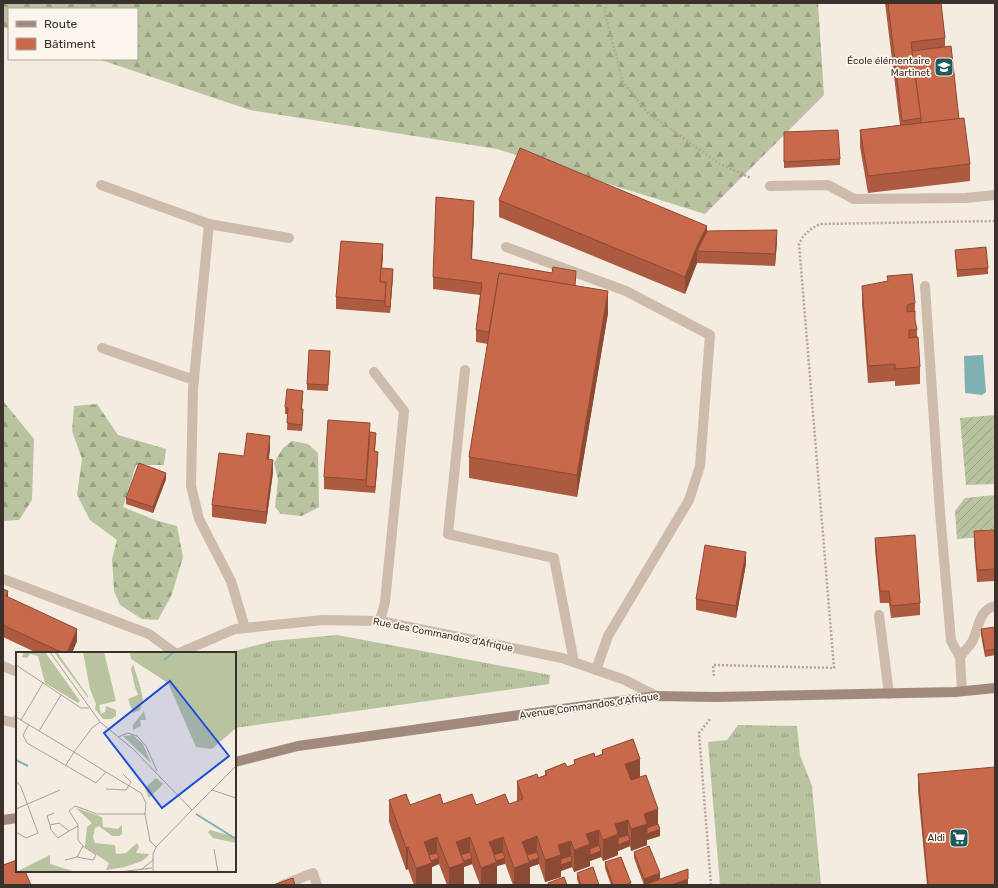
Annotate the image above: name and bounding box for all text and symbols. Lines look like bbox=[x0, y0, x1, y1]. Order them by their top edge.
legend bbox=[8, 8, 138, 60]
text: Route bbox=[44, 17, 78, 31]
text: Bâtiment bbox=[44, 37, 96, 51]
place label: École élémentaire Martinet bbox=[847, 55, 930, 79]
school or university icon: École élémentaire Martinet bbox=[933, 56, 955, 78]
street label: Rue des Commandos d'Afrique bbox=[372, 616, 514, 655]
inset map bbox=[16, 652, 236, 872]
street label: Avenue Commandos d'Afrique bbox=[519, 690, 660, 722]
supermarket icon: Aldi bbox=[948, 827, 970, 849]
place label: Aldi bbox=[928, 832, 945, 844]

